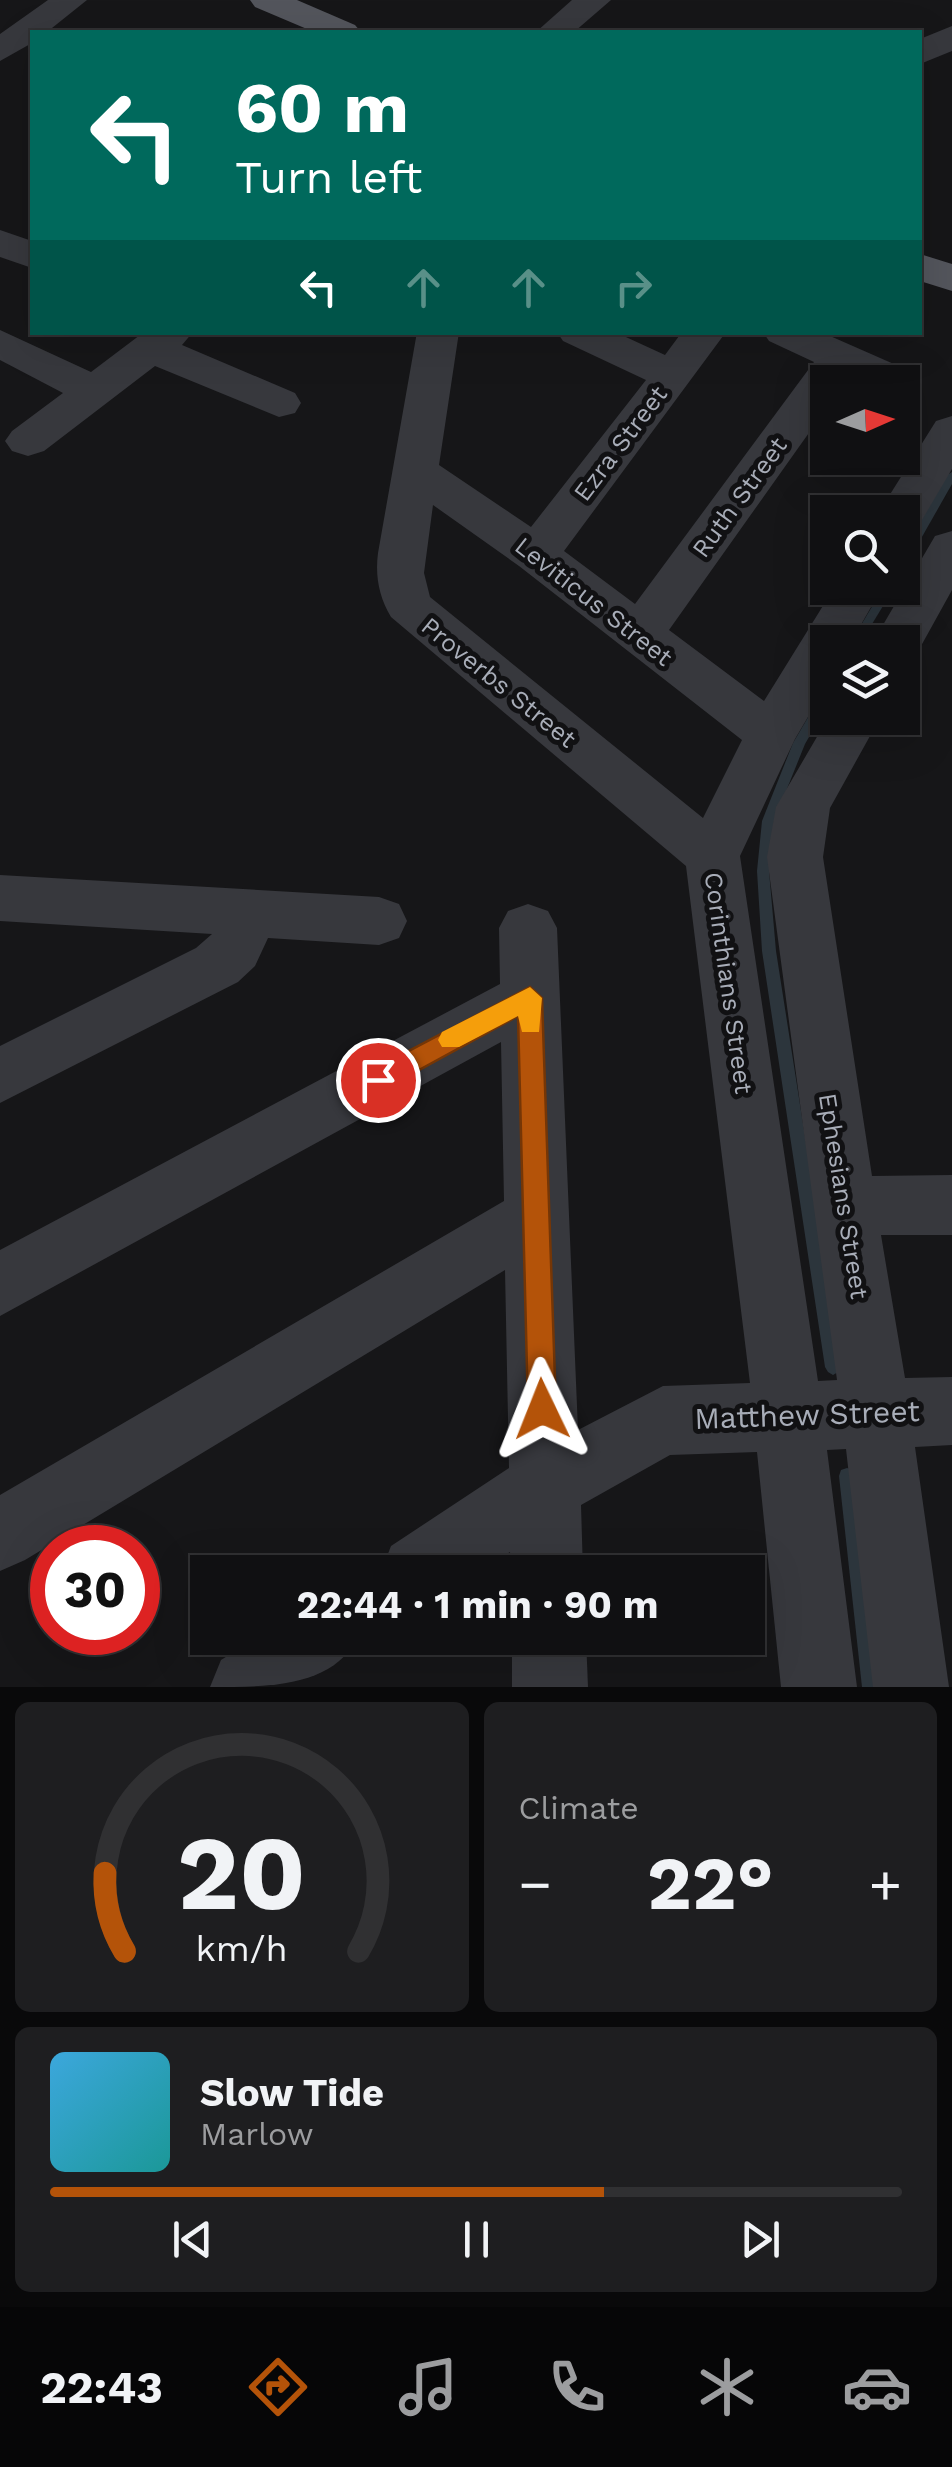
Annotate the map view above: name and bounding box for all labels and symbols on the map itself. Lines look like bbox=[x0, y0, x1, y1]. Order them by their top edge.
north arrow bbox=[810, 365, 920, 475]
street label: Ezra Street bbox=[568, 380, 673, 507]
street label: Ruth Street bbox=[686, 431, 793, 563]
street label: Leviticus Street bbox=[509, 531, 679, 672]
street label: Proverbs Street bbox=[416, 611, 582, 754]
street label: Corinthians Street bbox=[699, 870, 758, 1096]
pin bbox=[336, 1038, 421, 1123]
street label: Ephesians Street bbox=[813, 1091, 874, 1302]
position arrow bbox=[490, 1357, 594, 1461]
street label: Matthew Street bbox=[694, 1393, 921, 1436]
speed limit sign: 30 bbox=[30, 1525, 160, 1655]

